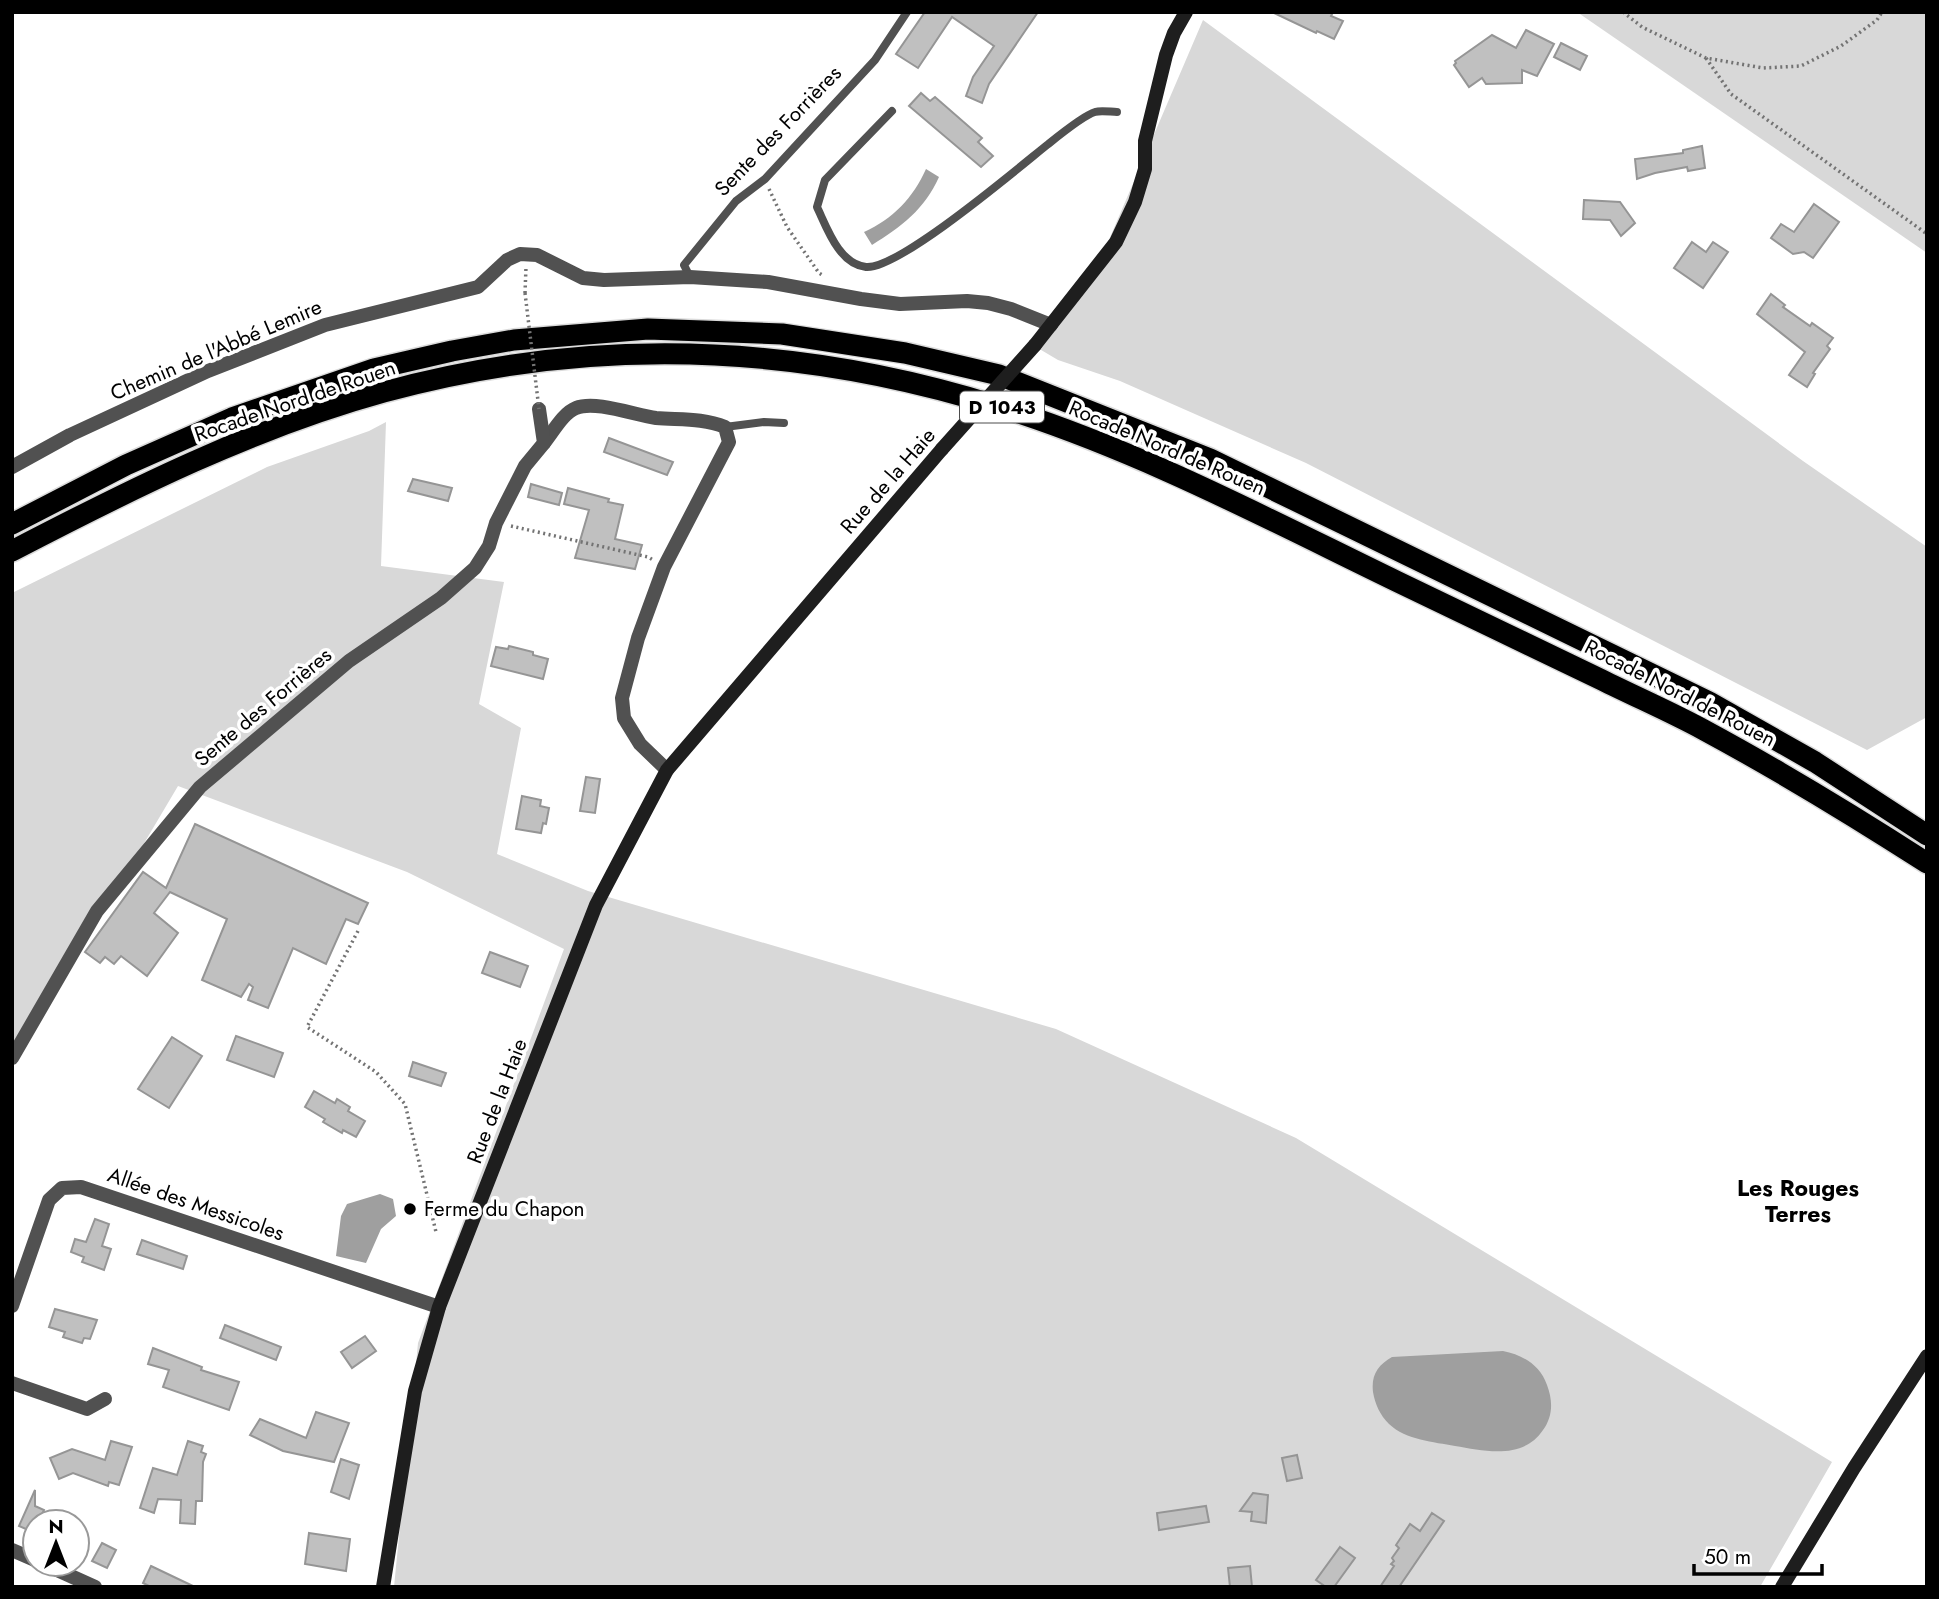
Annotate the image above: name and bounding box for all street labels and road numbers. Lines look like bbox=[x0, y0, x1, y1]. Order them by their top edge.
street label: Sente des Forrières bbox=[708, 59, 848, 203]
street label: Chemin de l'Abbé Lemire bbox=[106, 292, 326, 408]
street label: Rocade Nord de Rouen bbox=[190, 352, 400, 450]
road number: D 1043 bbox=[960, 392, 1044, 422]
street label: Rocade Nord de Rouen bbox=[1064, 393, 1270, 503]
street label: Rue de la Haie bbox=[834, 421, 943, 541]
street label: Rocade Nord de Rouen bbox=[1579, 632, 1781, 754]
street label: Sente des Forrières bbox=[188, 640, 338, 774]
street label: Rue de la Haie bbox=[459, 1034, 535, 1168]
street label: Allée des Messicoles bbox=[104, 1160, 288, 1248]

